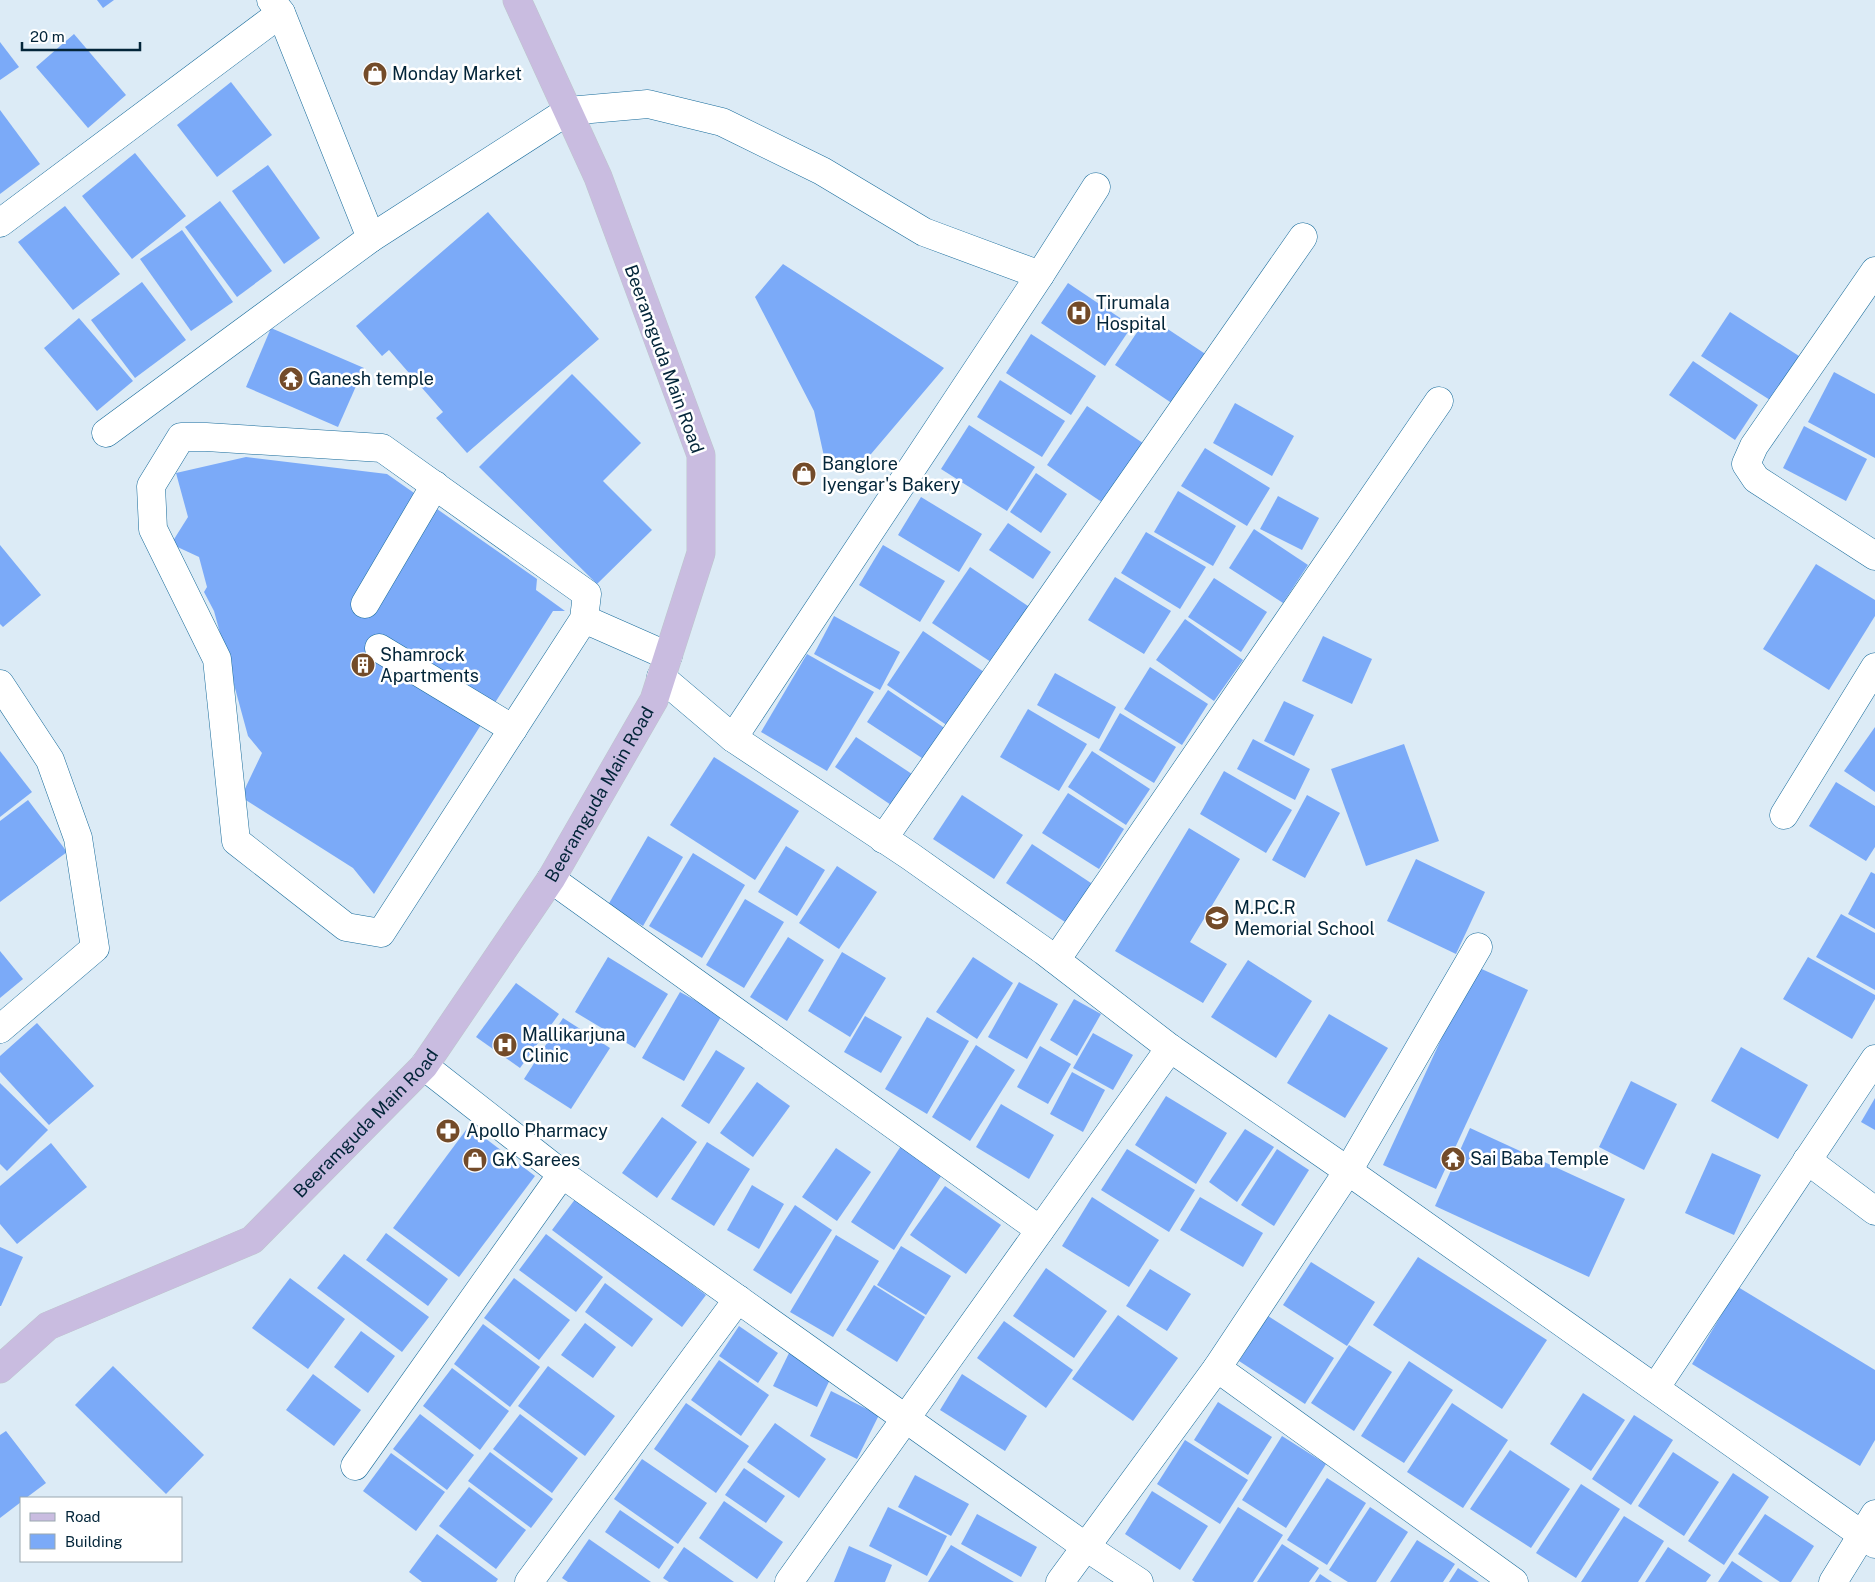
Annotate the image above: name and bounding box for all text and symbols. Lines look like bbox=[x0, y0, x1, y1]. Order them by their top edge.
scale bar bbox=[22, 20, 140, 52]
text: 20 m bbox=[30, 28, 65, 45]
shop icon: Monday Market bbox=[362, 61, 388, 87]
place label: Monday Market bbox=[392, 63, 522, 84]
street label: Beeramguda Main Road bbox=[621, 262, 708, 456]
place label: Tirumala Hospital bbox=[1096, 292, 1170, 334]
hospital icon: Tirumala Hospital bbox=[1066, 300, 1092, 326]
temple icon: Ganesh temple bbox=[278, 366, 304, 392]
place label: Ganesh temple bbox=[308, 368, 434, 389]
place label: Banglore Iyengar's Bakery bbox=[822, 453, 961, 495]
shop icon: Banglore Iyengar's Bakery bbox=[791, 461, 817, 487]
place label: Shamrock Apartments bbox=[380, 644, 479, 686]
building icon: Shamrock Apartments bbox=[350, 652, 376, 678]
street label: Beeramguda Main Road bbox=[540, 703, 658, 886]
place label: M.P.C.R Memorial School bbox=[1234, 897, 1375, 939]
school or university icon: M.P.C.R Memorial School bbox=[1204, 905, 1230, 931]
place label: Mallikarjuna Clinic bbox=[522, 1024, 625, 1066]
hospital icon: Mallikarjuna Clinic bbox=[492, 1032, 518, 1058]
street label: Beeramguda Main Road bbox=[289, 1045, 442, 1202]
pharmacy icon: Apollo Pharmacy bbox=[435, 1118, 461, 1144]
place label: Apollo Pharmacy bbox=[466, 1120, 608, 1141]
temple icon: Sai Baba Temple bbox=[1440, 1146, 1466, 1172]
shop icon: GK Sarees bbox=[462, 1147, 488, 1173]
place label: Sai Baba Temple bbox=[1470, 1148, 1609, 1169]
place label: GK Sarees bbox=[492, 1149, 580, 1170]
legend bbox=[20, 1497, 182, 1562]
text: Road bbox=[65, 1508, 101, 1525]
text: Building bbox=[65, 1533, 123, 1550]

